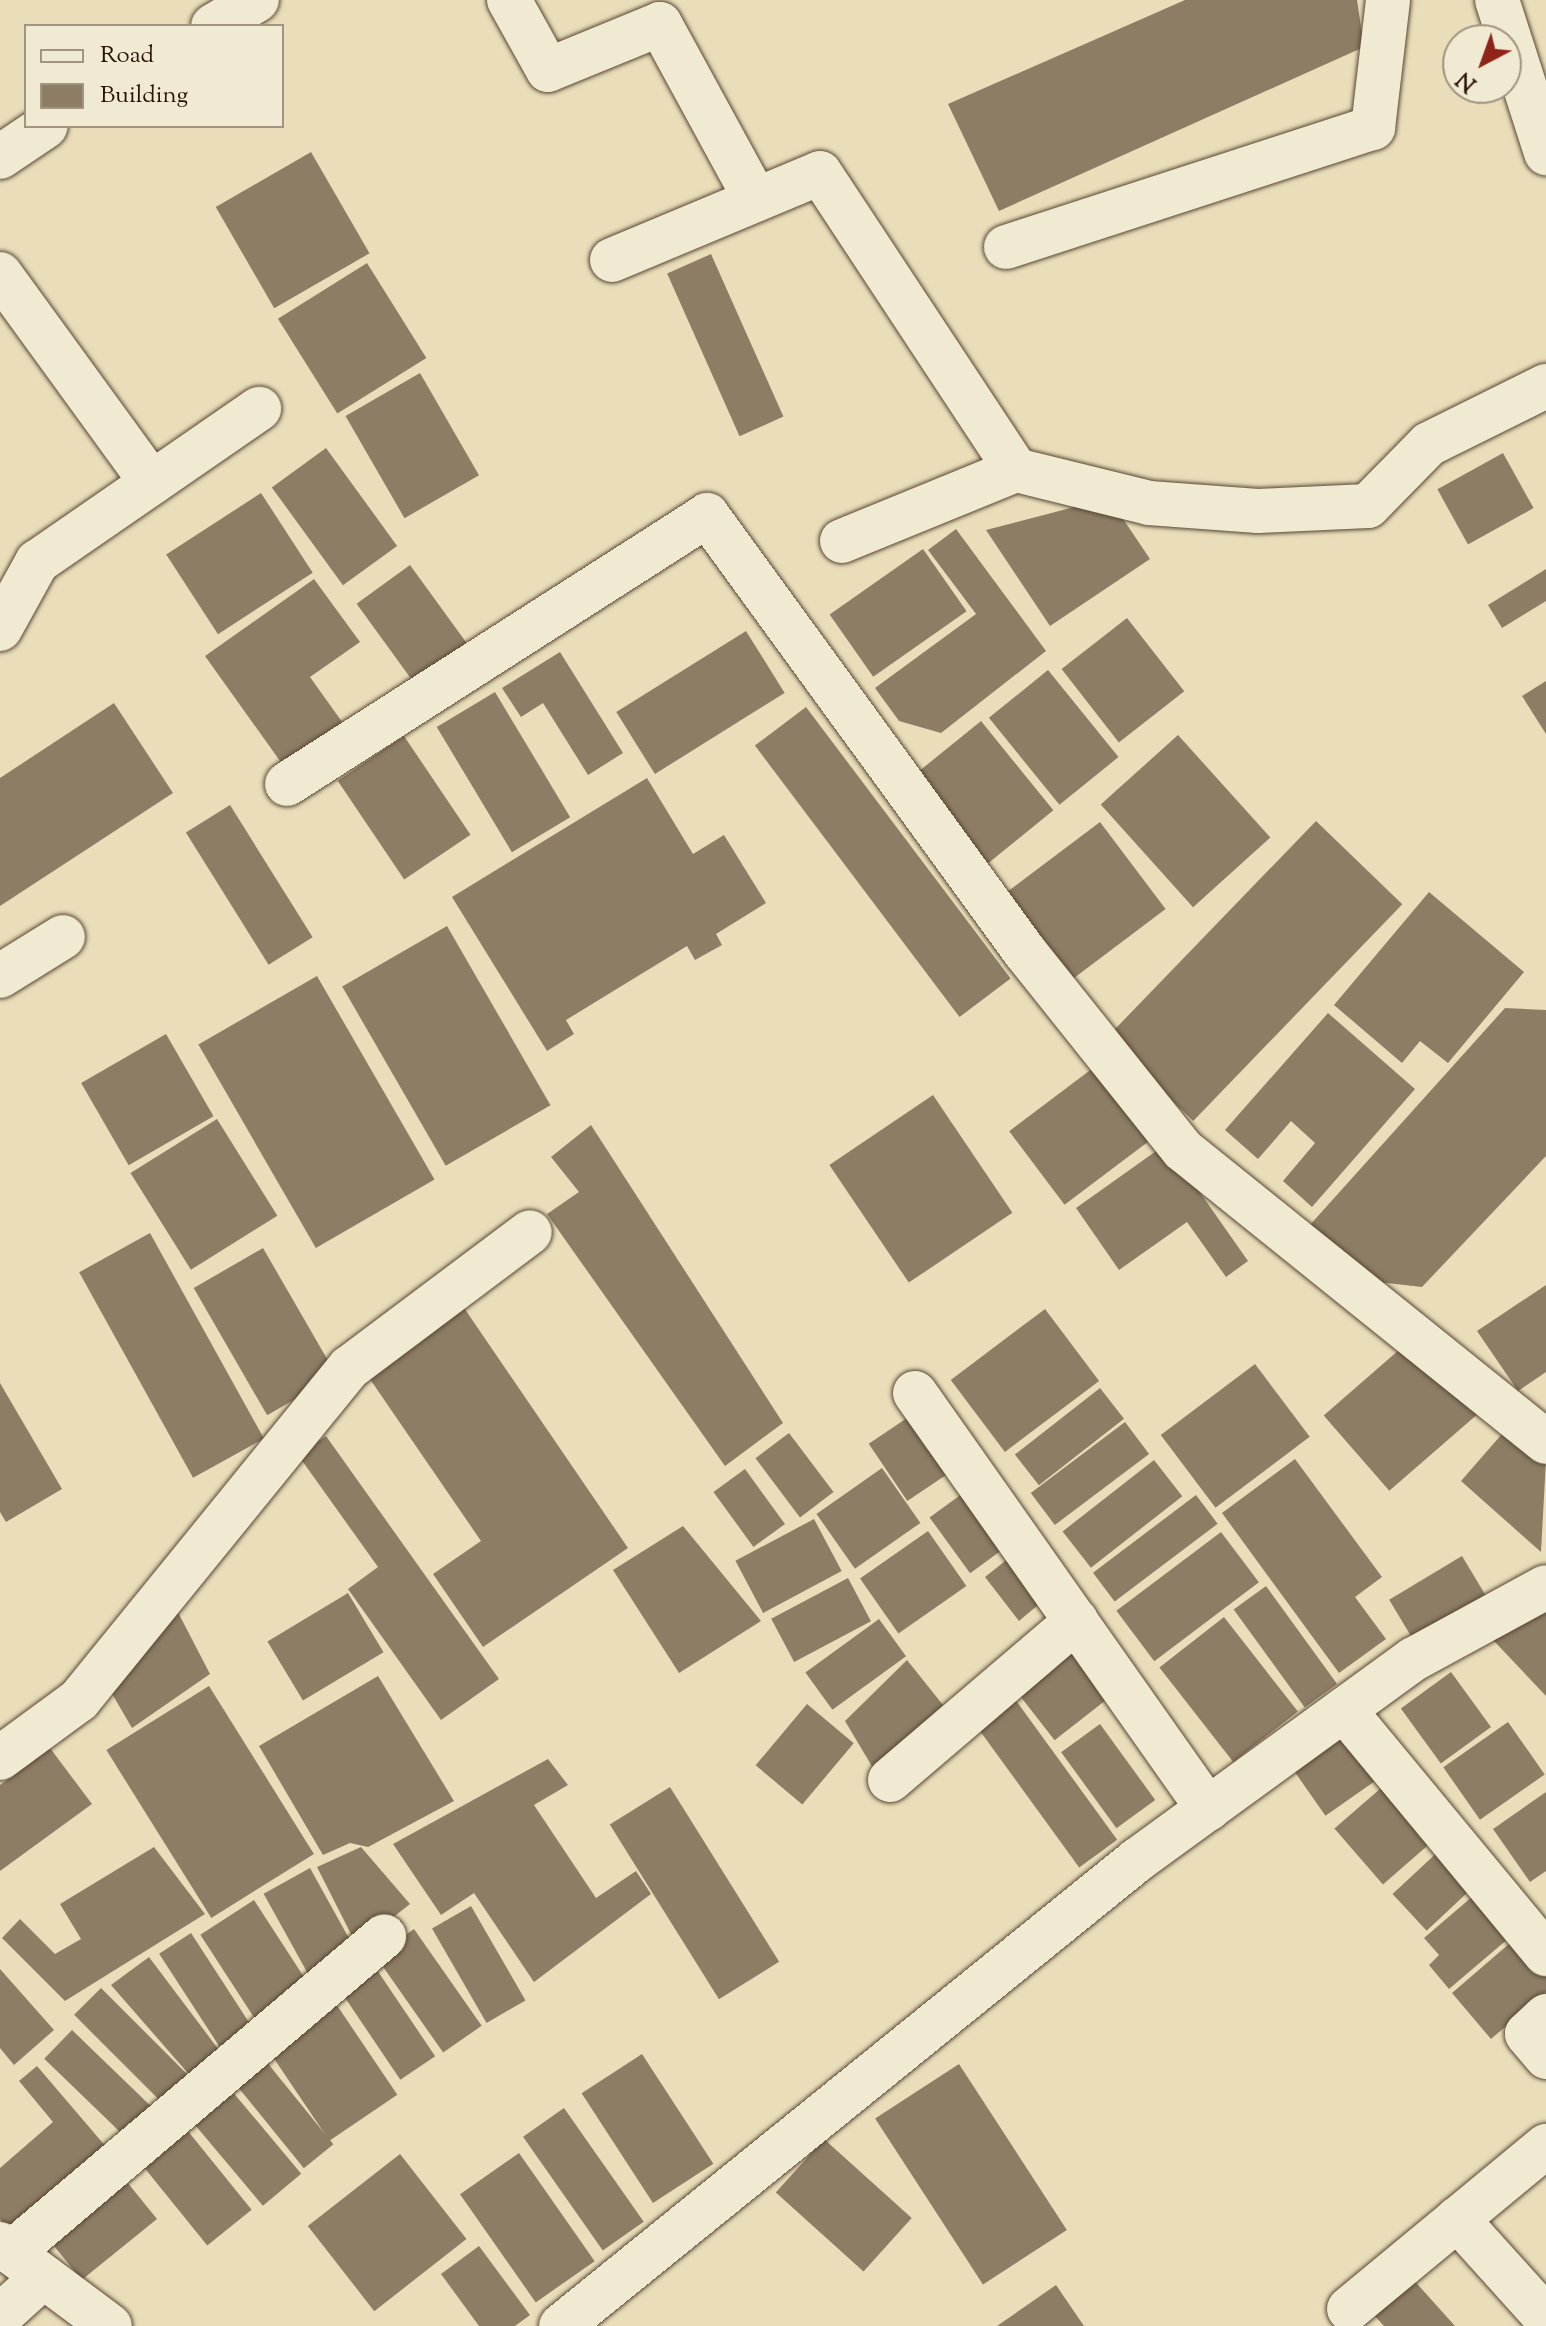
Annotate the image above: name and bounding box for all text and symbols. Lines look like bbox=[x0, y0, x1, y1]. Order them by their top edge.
legend bbox=[24, 24, 284, 128]
north arrow bbox=[1442, 24, 1522, 104]
text: Road bbox=[100, 39, 154, 73]
text: N bbox=[1450, 63, 1485, 98]
text: Building bbox=[100, 79, 188, 113]

